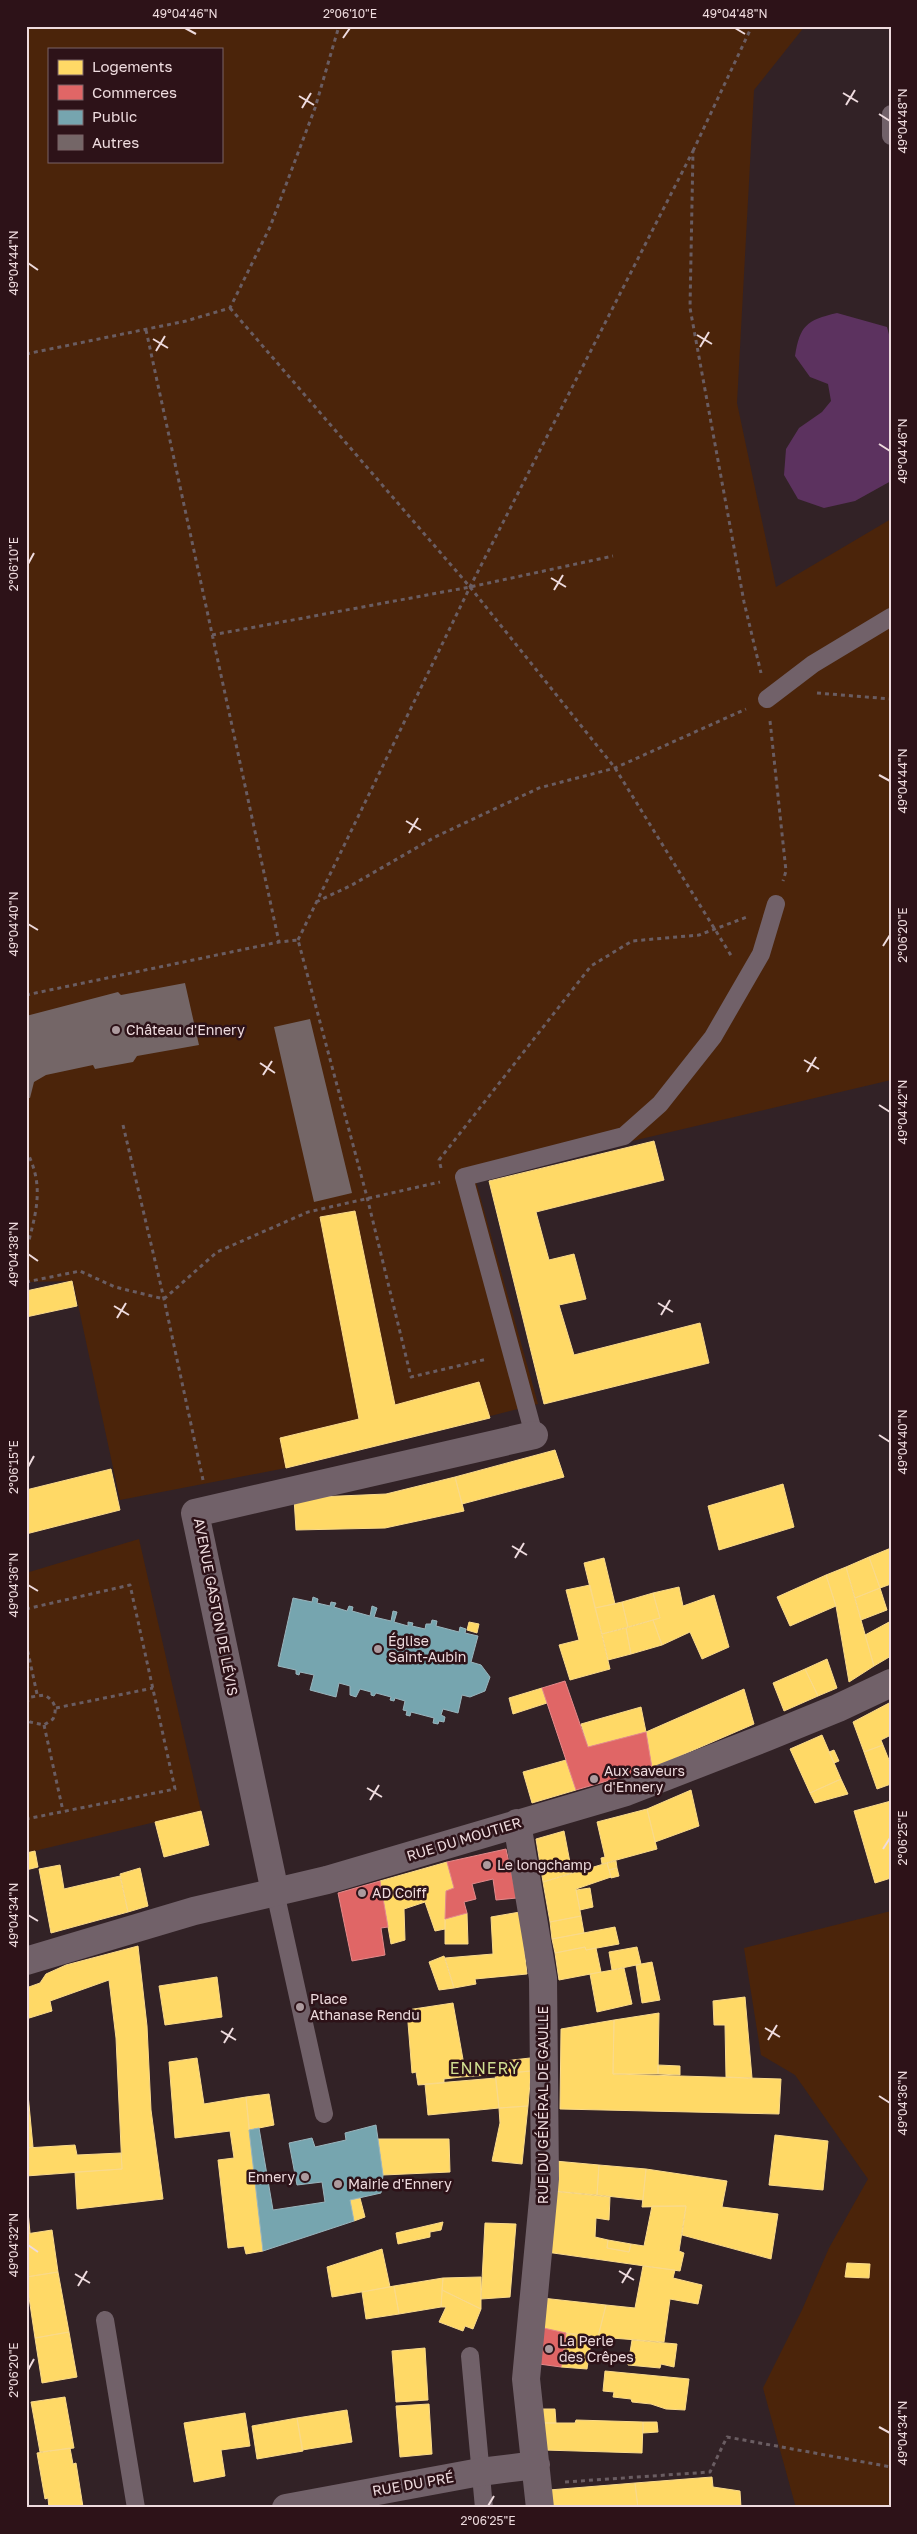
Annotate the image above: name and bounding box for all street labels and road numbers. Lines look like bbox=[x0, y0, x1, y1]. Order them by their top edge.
street label: AVENUE GASTON DE LÉVIS bbox=[191, 1517, 242, 1697]
street label: RUE DU MOUTIER bbox=[405, 1813, 523, 1864]
street label: RUE DU GÉNÉRAL DE GAULLE bbox=[534, 2006, 551, 2204]
street label: RUE DU PRÉ bbox=[371, 2468, 455, 2499]

